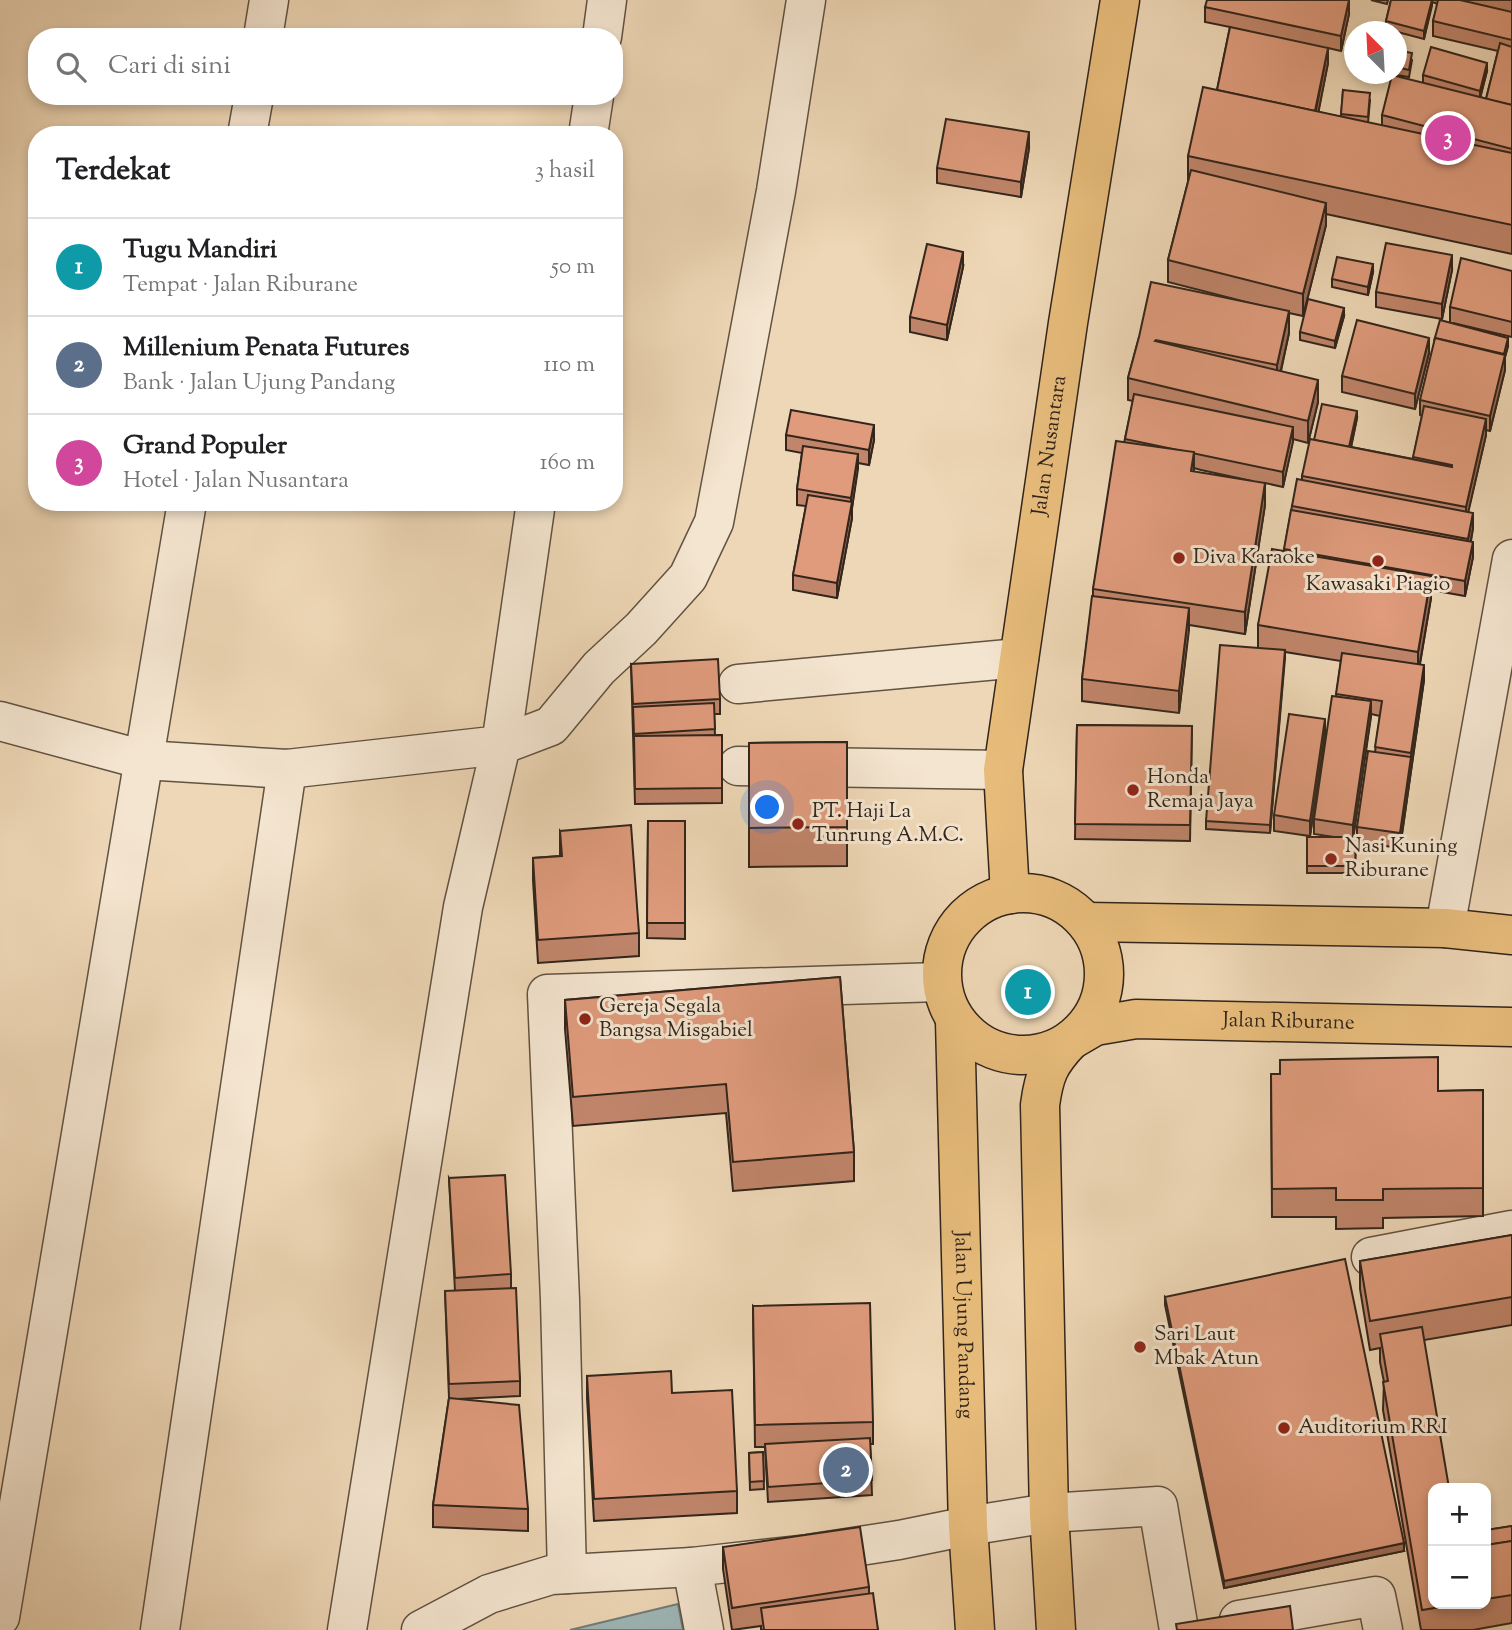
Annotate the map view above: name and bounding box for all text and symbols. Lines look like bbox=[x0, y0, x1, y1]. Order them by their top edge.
north arrow bbox=[1344, 21, 1407, 84]
search box bbox=[28, 28, 623, 105]
icon: search bbox=[52, 48, 90, 86]
text: Cari di sini bbox=[108, 48, 231, 85]
pin: 3 bbox=[1425, 112, 1471, 164]
text: Terdekat bbox=[56, 150, 170, 193]
text: 3 hasil bbox=[535, 155, 595, 188]
text: Tugu Mandiri bbox=[123, 232, 277, 269]
text: 1 bbox=[75, 251, 83, 284]
text: 50 m bbox=[551, 251, 595, 284]
text: Tempat · Jalan Riburane bbox=[123, 269, 358, 302]
text: Millenium Penata Futures bbox=[123, 330, 409, 367]
text: 2 bbox=[74, 349, 84, 382]
text: 110 m bbox=[544, 349, 595, 382]
text: Bank · Jalan Ujung Pandang bbox=[123, 367, 395, 400]
street label: Jalan Nusantara bbox=[1025, 373, 1075, 519]
text: Grand Populer bbox=[123, 428, 287, 465]
text: 3 bbox=[74, 447, 84, 480]
text: 160 m bbox=[540, 447, 595, 480]
text: Hotel · Jalan Nusantara bbox=[123, 465, 349, 498]
place label: Diva Karaoke bbox=[1193, 543, 1315, 573]
marker: Diva Karaoke bbox=[1171, 550, 1187, 566]
marker: Kawasaki Piagio bbox=[1370, 553, 1386, 569]
place label: Kawasaki Piagio bbox=[1306, 570, 1450, 600]
place label: Honda Remaja Jaya bbox=[1147, 763, 1254, 817]
marker: Honda Remaja Jaya bbox=[1125, 782, 1141, 798]
your location bbox=[750, 790, 784, 824]
place label: PT. Haji La Tunrung A.M.C. bbox=[812, 797, 964, 851]
marker: PT. Haji La Tunrung A.M.C. bbox=[790, 816, 806, 832]
place label: Nasi Kuning Riburane bbox=[1345, 832, 1457, 886]
marker: Nasi Kuning Riburane bbox=[1323, 851, 1339, 867]
pin: 1 bbox=[1005, 966, 1051, 1018]
place label: Gereja Segala Bangsa Misgabiel bbox=[599, 992, 753, 1046]
street label: Jalan Riburane bbox=[1221, 1006, 1355, 1039]
marker: Gereja Segala Bangsa Misgabiel bbox=[577, 1011, 593, 1027]
street label: Jalan Ujung Pandang bbox=[945, 1230, 980, 1419]
place label: Sari Laut Mbak Atun bbox=[1154, 1320, 1259, 1374]
marker: Sari Laut Mbak Atun bbox=[1132, 1339, 1148, 1355]
place label: Auditorium RRI bbox=[1298, 1413, 1448, 1443]
marker: Auditorium RRI bbox=[1276, 1420, 1292, 1436]
pin: 2 bbox=[823, 1444, 869, 1496]
map controls bbox=[1428, 1483, 1491, 1609]
button: + bbox=[1428, 1483, 1491, 1546]
button: − bbox=[1428, 1546, 1491, 1609]

